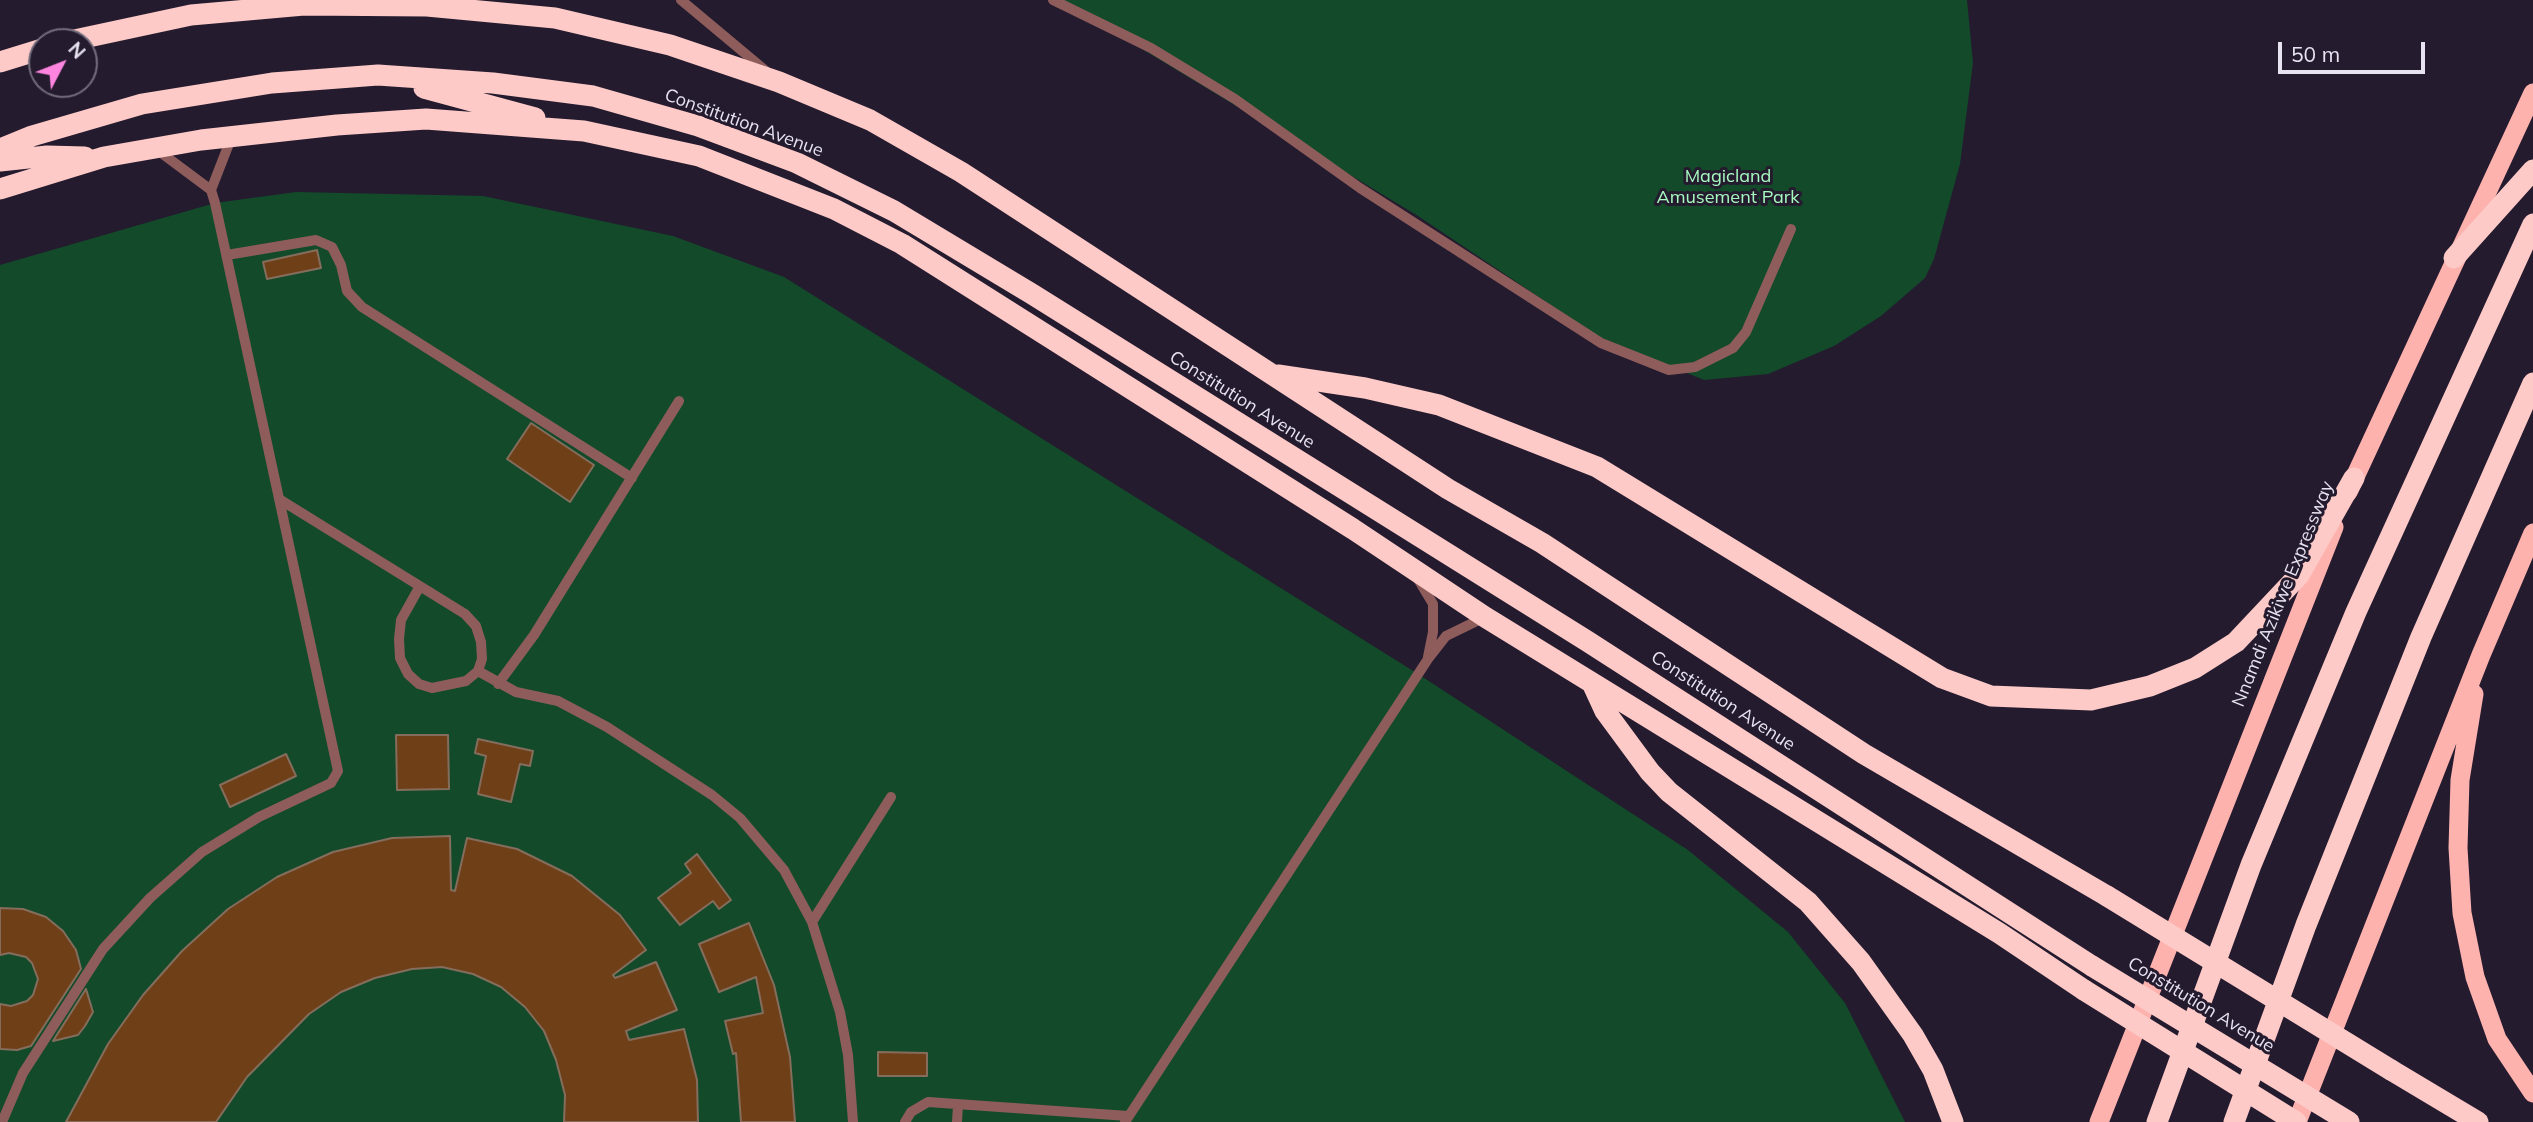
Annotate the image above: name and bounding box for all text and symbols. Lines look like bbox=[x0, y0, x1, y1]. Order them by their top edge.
north arrow bbox=[28, 28, 98, 98]
scale bar bbox=[2281, 28, 2428, 72]
text: N bbox=[63, 37, 91, 64]
text: 50 m bbox=[2291, 41, 2340, 67]
street label: Constitution Avenue bbox=[662, 84, 826, 162]
park label: Magicland Amusement Park bbox=[1656, 166, 1800, 208]
street label: Constitution Avenue bbox=[1165, 346, 1319, 454]
street label: Nnamdi Azikiwe Expressway bbox=[2228, 478, 2338, 710]
street label: Constitution Avenue bbox=[1647, 646, 1799, 756]
street label: Constitution Avenue bbox=[2124, 953, 2278, 1057]

